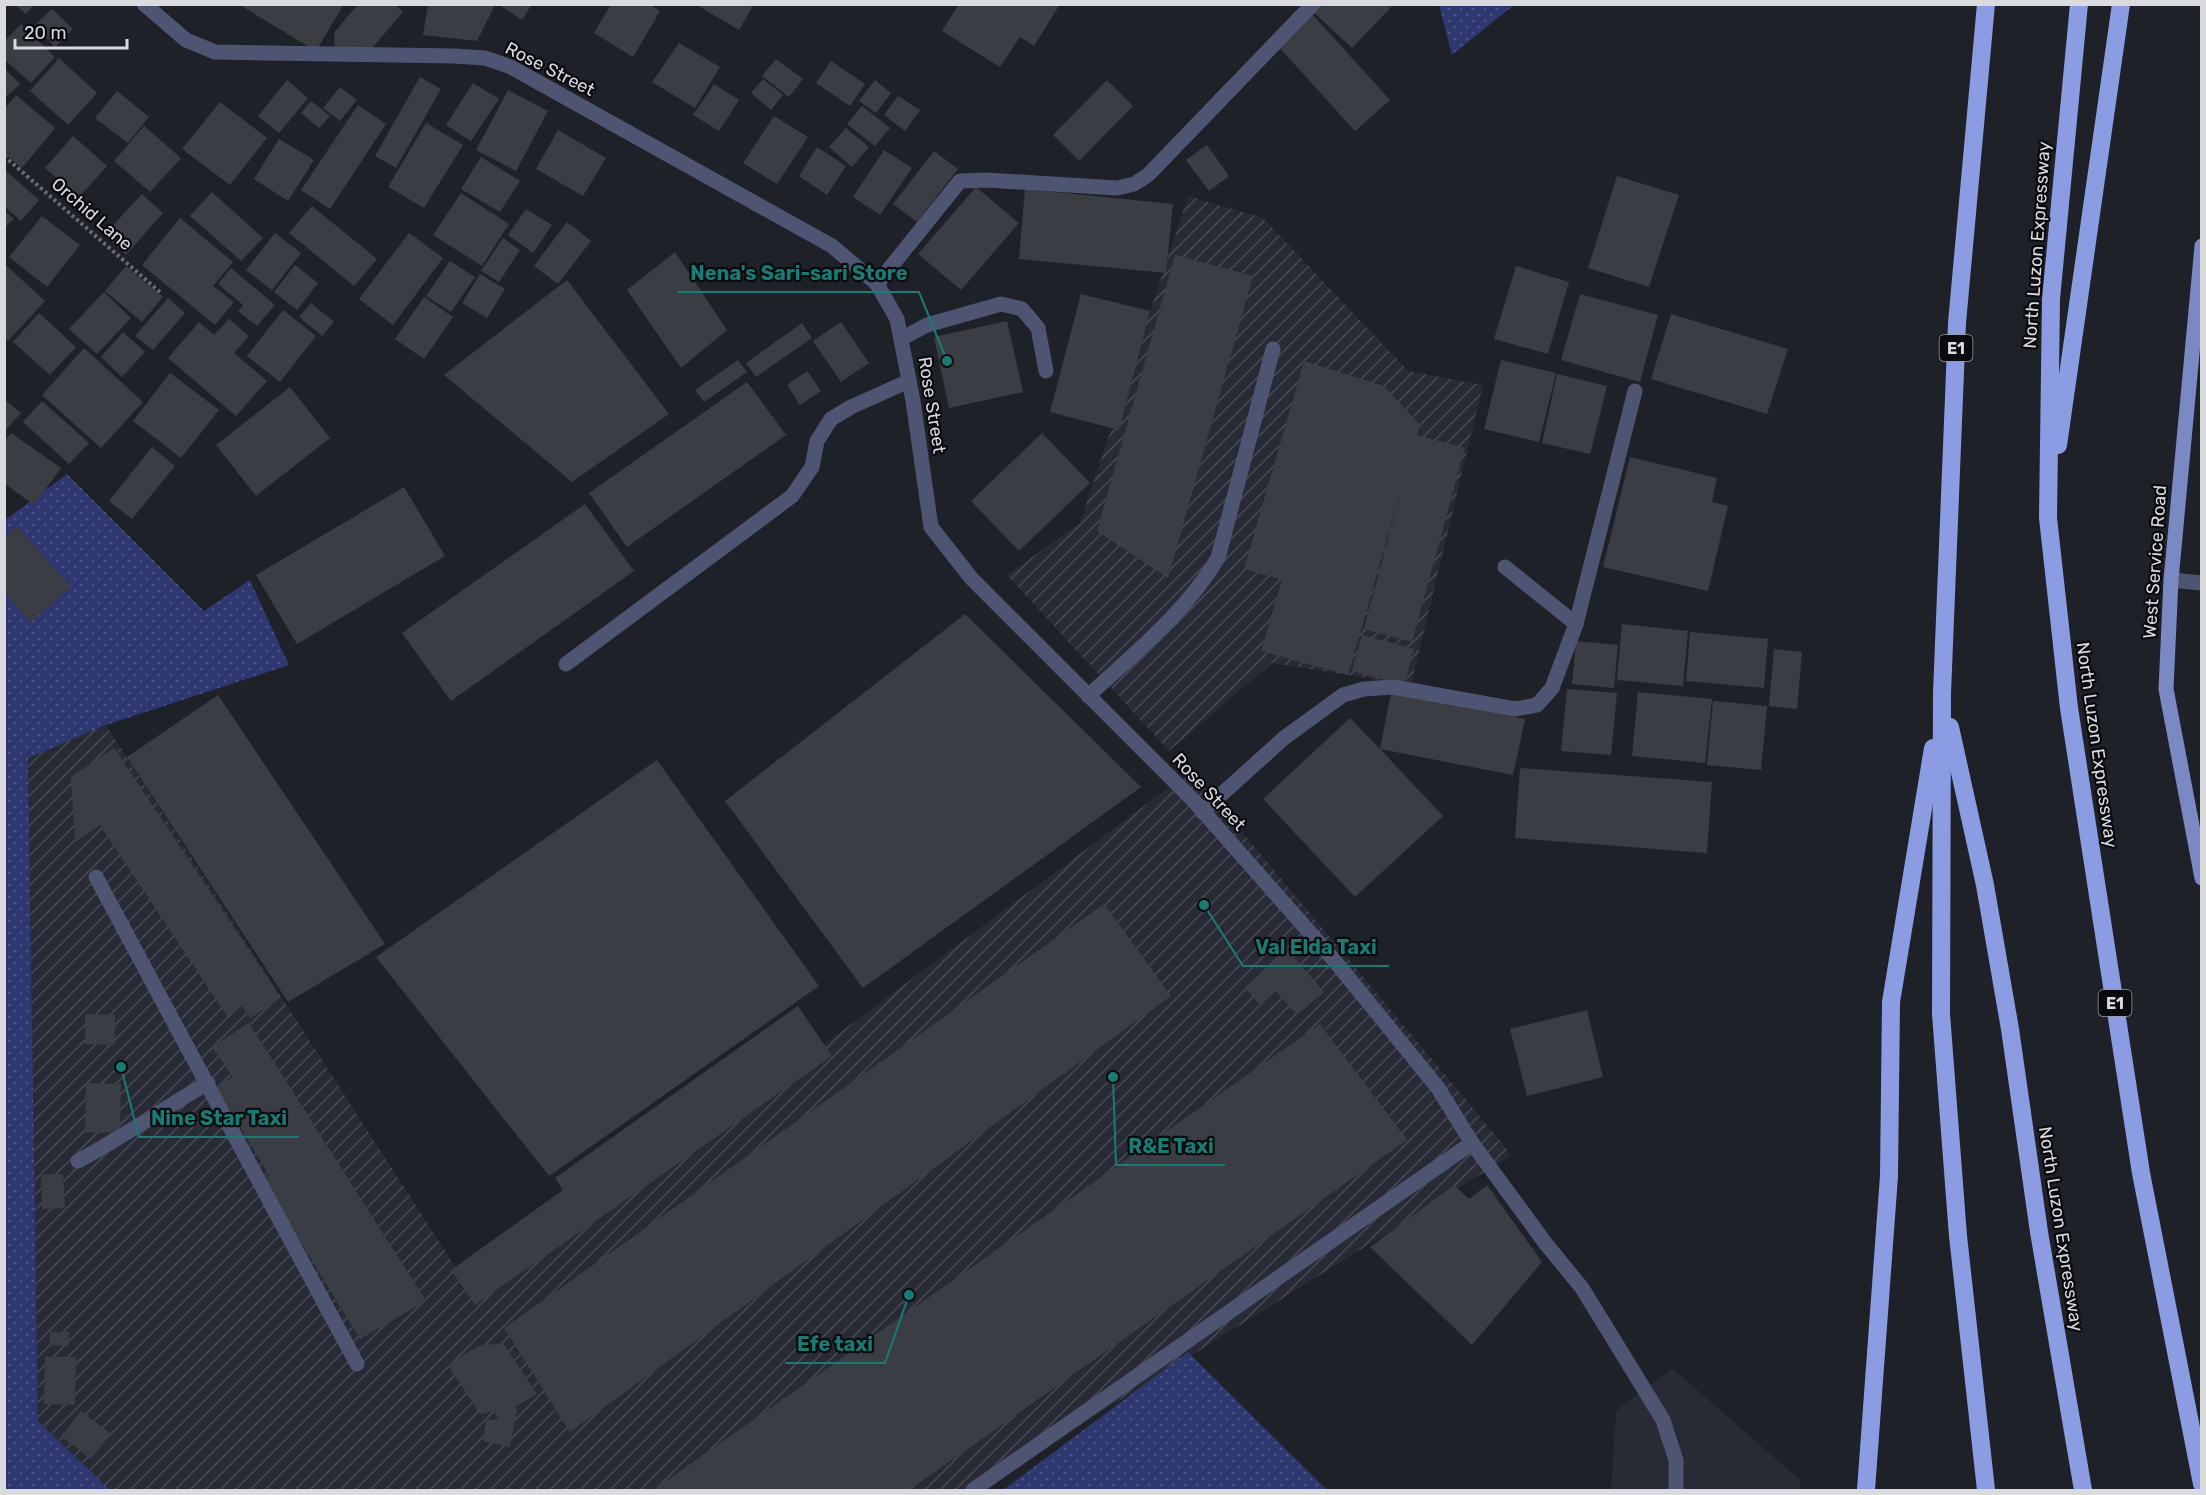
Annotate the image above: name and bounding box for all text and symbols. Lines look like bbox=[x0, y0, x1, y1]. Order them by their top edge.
scale bar bbox=[15, 12, 128, 50]
text: 20 m bbox=[24, 22, 66, 44]
street label: Rose Street bbox=[501, 37, 599, 101]
street label: North Luzon Expressway bbox=[2019, 141, 2055, 349]
street label: Orchid Lane bbox=[47, 173, 137, 255]
callout: Nena's Sari-sari Store bbox=[678, 254, 919, 292]
text: Nena's Sari-sari Store bbox=[690, 261, 908, 285]
road number: E1 bbox=[1940, 335, 1972, 361]
street label: Rose Street bbox=[913, 355, 951, 455]
street label: West Service Road bbox=[2139, 484, 2171, 640]
street label: North Luzon Expressway bbox=[2072, 641, 2122, 849]
street label: Rose Street bbox=[1168, 749, 1250, 835]
callout: Val Elda Taxi bbox=[1243, 928, 1389, 966]
text: Val Elda Taxi bbox=[1255, 935, 1377, 959]
road number: E1 bbox=[2098, 990, 2132, 1016]
callout: Nine Star Taxi bbox=[139, 1099, 299, 1137]
text: Nine Star Taxi bbox=[151, 1106, 287, 1130]
street label: North Luzon Expressway bbox=[2034, 1125, 2088, 1333]
callout: R&E Taxi bbox=[1116, 1127, 1225, 1165]
text: R&E Taxi bbox=[1128, 1134, 1214, 1158]
callout: Efe taxi bbox=[785, 1325, 885, 1363]
text: Efe taxi bbox=[797, 1332, 873, 1356]

